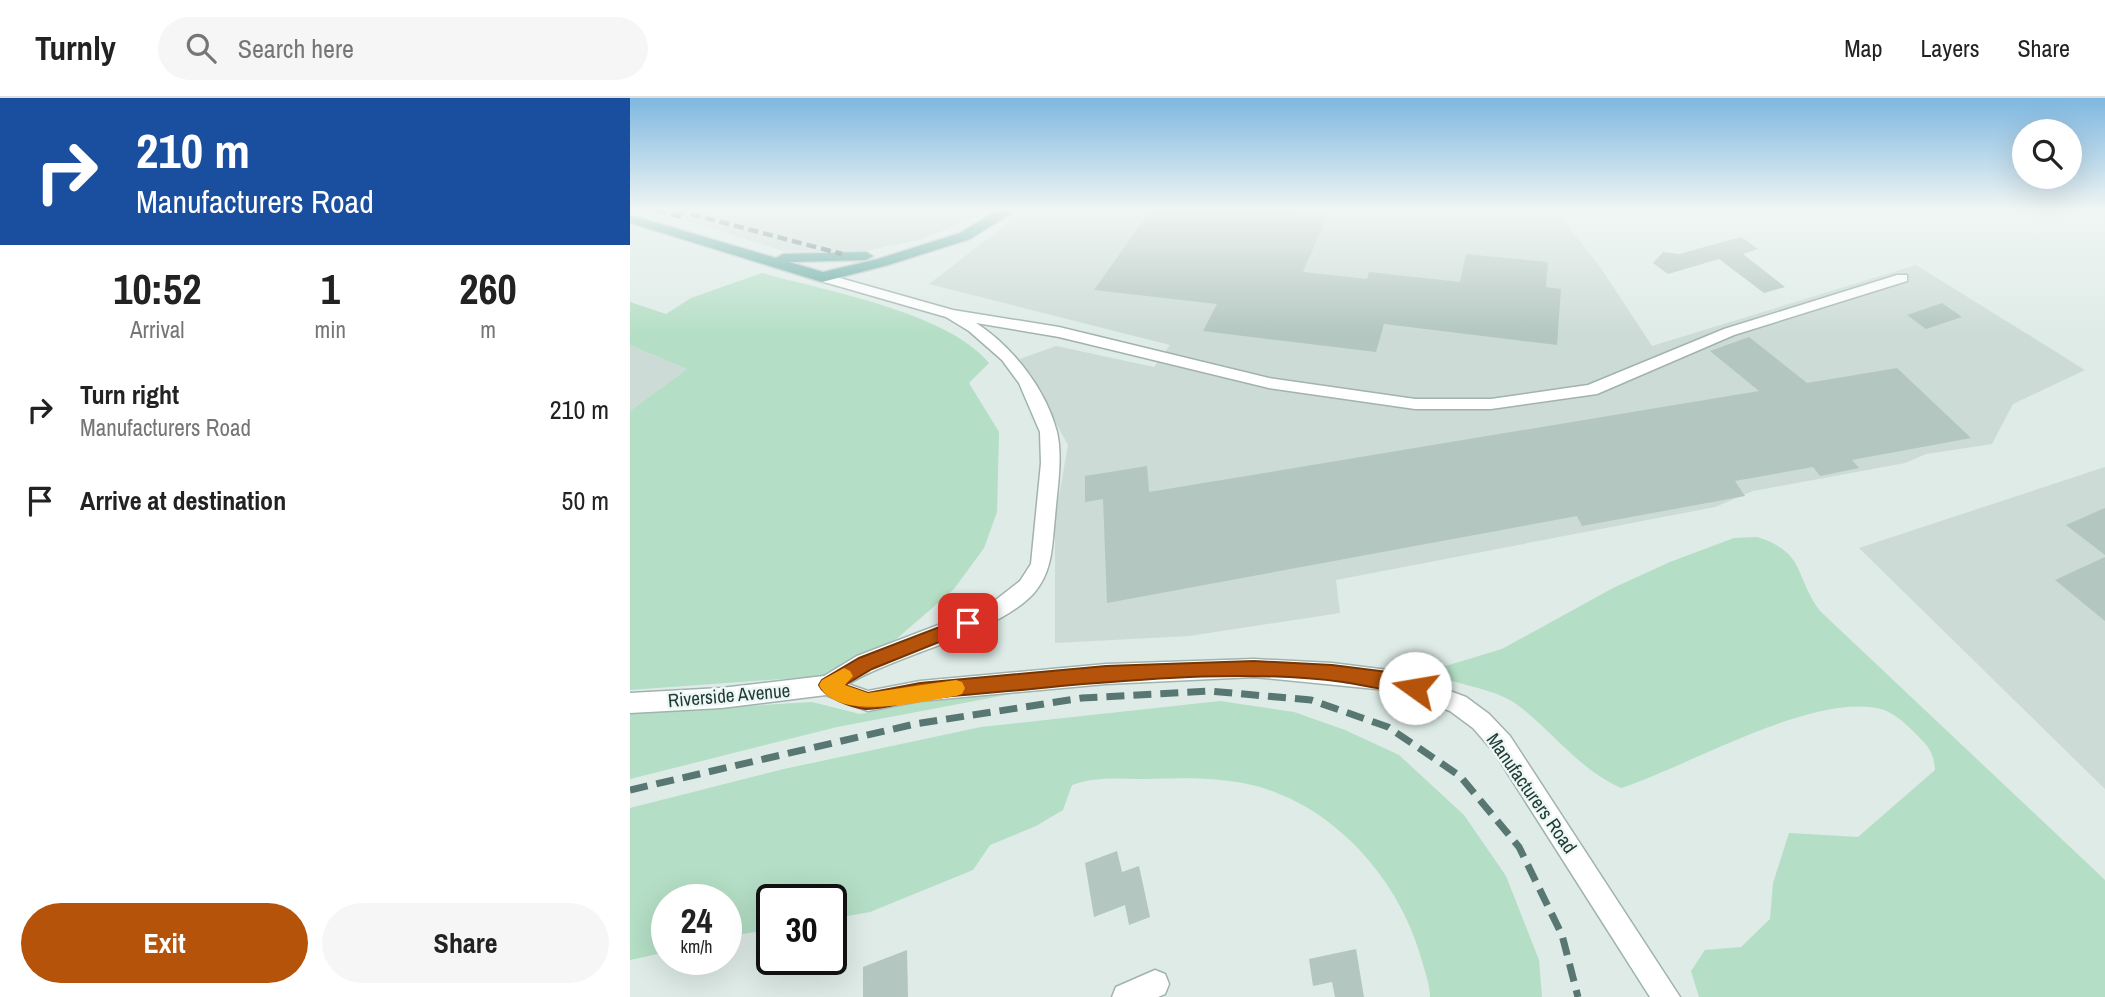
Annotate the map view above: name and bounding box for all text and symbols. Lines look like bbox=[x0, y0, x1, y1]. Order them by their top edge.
search box bbox=[158, 17, 648, 80]
text: Turnly bbox=[35, 26, 116, 70]
icon: search bbox=[182, 29, 220, 67]
text: Search here bbox=[238, 31, 354, 66]
text: Map bbox=[1844, 32, 1882, 64]
text: Layers bbox=[1920, 32, 1979, 64]
text: Share bbox=[2017, 32, 2070, 64]
text: 210 m bbox=[136, 117, 250, 183]
map controls bbox=[2012, 119, 2082, 189]
button: search bbox=[2012, 119, 2082, 189]
icon: right bbox=[21, 126, 112, 217]
text: Manufacturers Road bbox=[136, 180, 374, 223]
text: 10:52 bbox=[113, 261, 201, 317]
text: 1 bbox=[321, 261, 340, 317]
text: 260 bbox=[459, 261, 517, 317]
text: Arrival bbox=[130, 314, 185, 345]
text: min bbox=[315, 314, 346, 345]
text: m bbox=[480, 314, 496, 345]
text: Turn right bbox=[80, 377, 179, 412]
icon: right bbox=[21, 391, 59, 429]
text: 210 m bbox=[550, 392, 609, 427]
text: Manufacturers Road bbox=[80, 412, 251, 443]
icon: arrive bbox=[21, 482, 59, 520]
text: Arrive at destination bbox=[80, 483, 286, 518]
text: 50 m bbox=[562, 483, 609, 518]
pin bbox=[938, 593, 998, 653]
icon: arrive bbox=[949, 604, 987, 642]
position arrow bbox=[1378, 651, 1452, 725]
street label: Riverside Avenue bbox=[667, 677, 791, 713]
street label: Manufacturers Road bbox=[1481, 728, 1583, 858]
speed limit sign: 30 bbox=[756, 884, 847, 975]
text: 24 bbox=[681, 897, 712, 944]
button: Exit bbox=[21, 903, 308, 983]
button: Share bbox=[322, 903, 609, 983]
text: km/h bbox=[681, 934, 713, 959]

